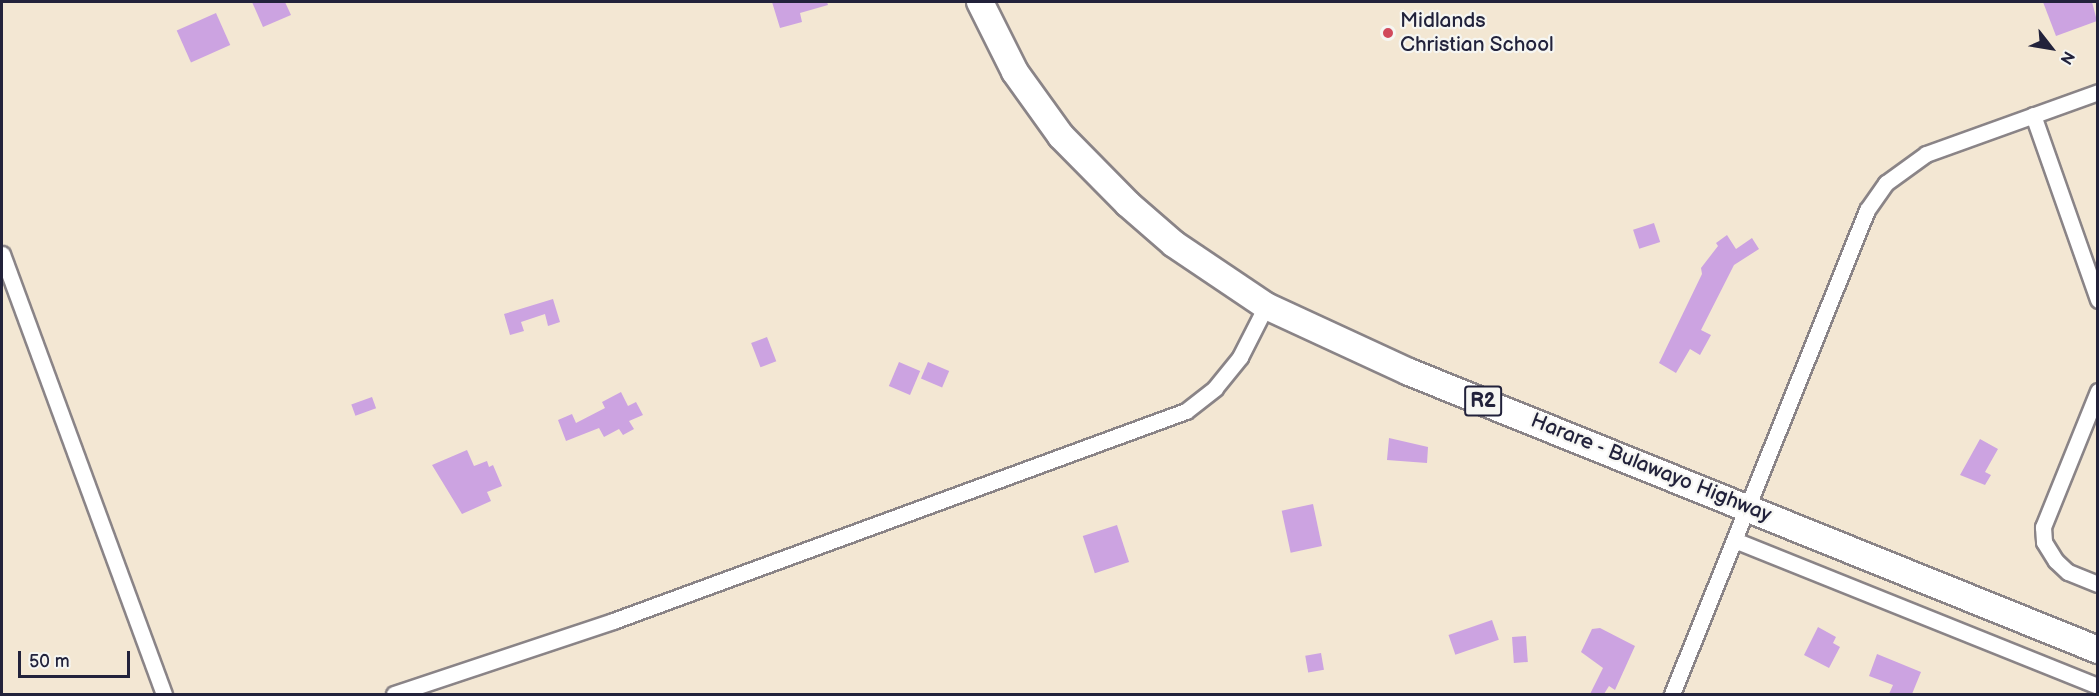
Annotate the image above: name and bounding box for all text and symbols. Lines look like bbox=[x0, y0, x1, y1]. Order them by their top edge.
place label: Midlands Christian School bbox=[1400, 8, 1554, 58]
north arrow bbox=[2021, 18, 2081, 78]
marker: Midlands Christian School bbox=[1381, 26, 1395, 40]
text: N bbox=[2056, 47, 2078, 68]
road number: R2 bbox=[1464, 384, 1502, 418]
street label: Harare - Bulawayo Highway bbox=[1526, 408, 1776, 528]
scale bar bbox=[21, 639, 134, 677]
text: 50 m bbox=[29, 651, 70, 672]

